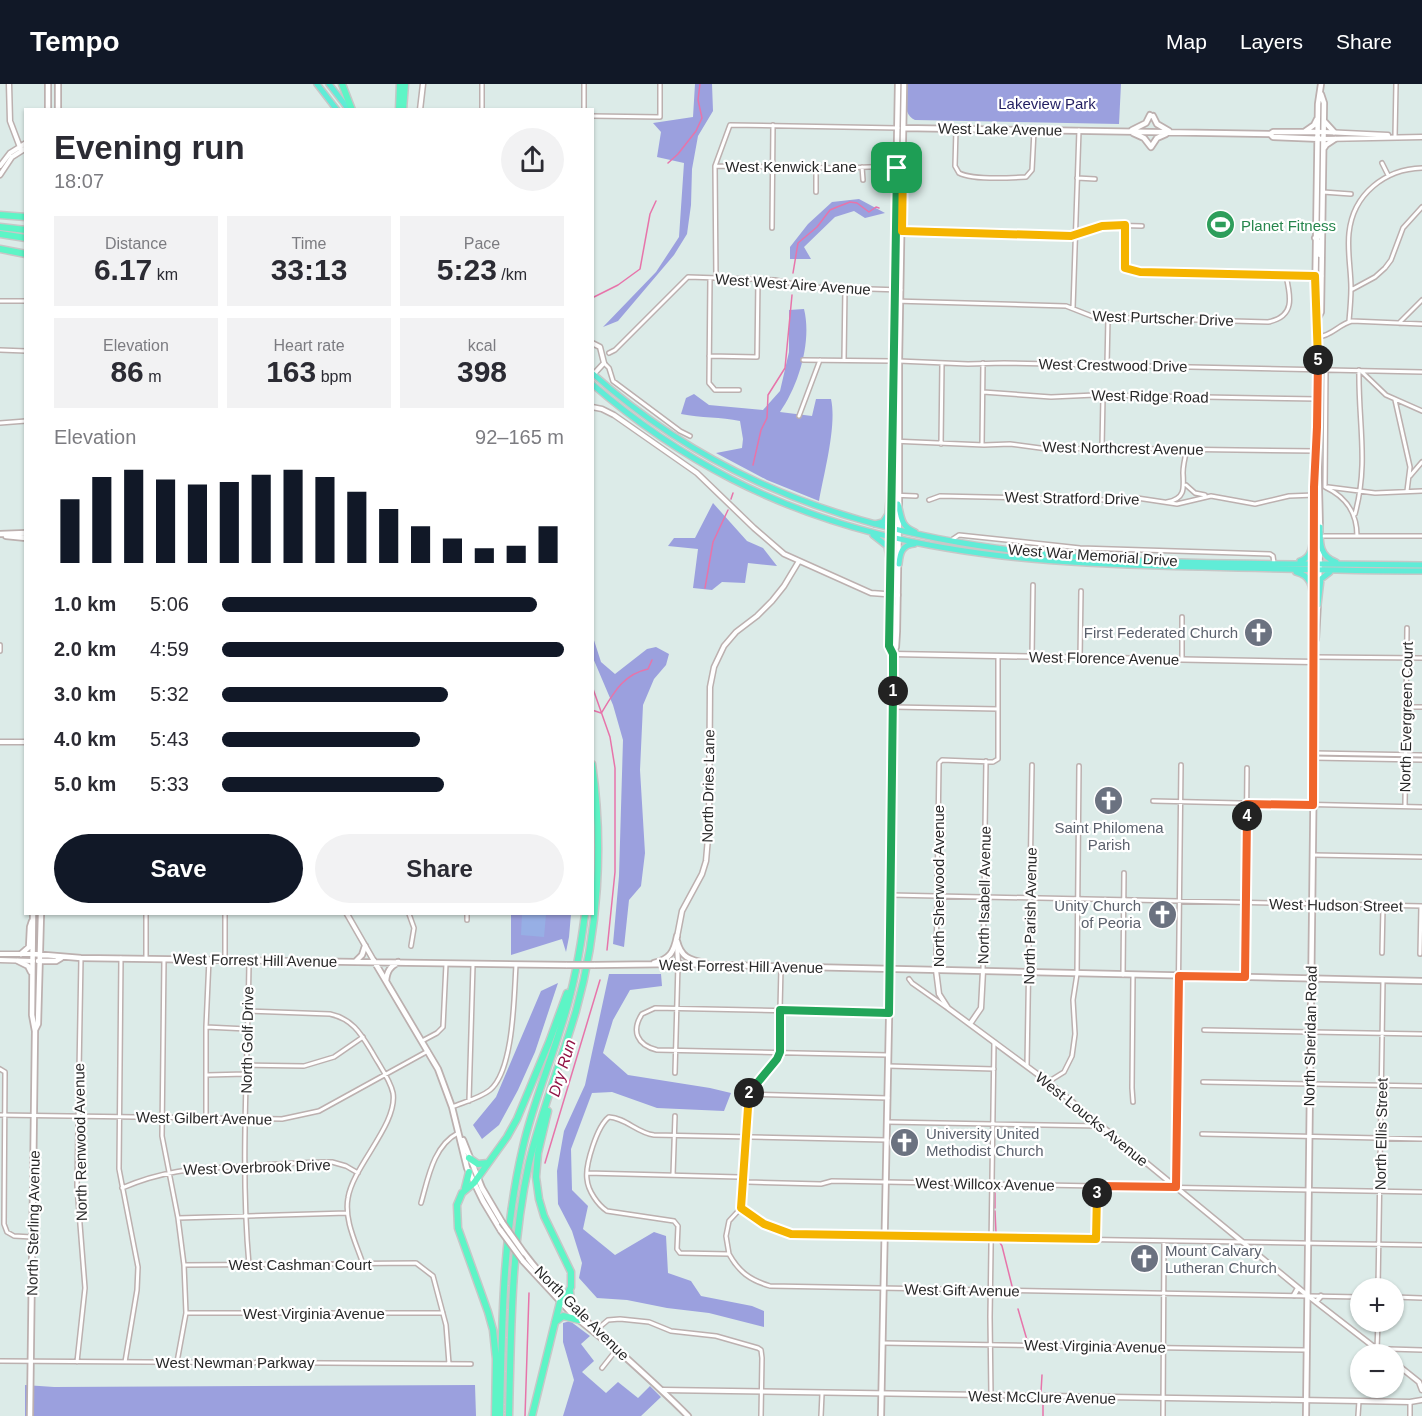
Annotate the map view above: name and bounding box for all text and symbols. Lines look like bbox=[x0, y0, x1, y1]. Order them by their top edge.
text: Tempo bbox=[30, 26, 120, 57]
text: Map bbox=[1166, 30, 1207, 53]
text: Layers bbox=[1240, 30, 1303, 53]
text: Share bbox=[1336, 30, 1392, 53]
park label: Lakeview Park bbox=[998, 95, 1096, 112]
street label: West Lake Avenue bbox=[938, 119, 1062, 139]
button: share bbox=[501, 128, 564, 191]
text: Evening run bbox=[54, 129, 245, 166]
pin bbox=[871, 142, 922, 193]
icon: arrive bbox=[880, 151, 913, 184]
street label: West Kenwick Lane bbox=[725, 158, 857, 175]
text: 18:07 bbox=[54, 170, 104, 192]
sports icon: Planet Fitness bbox=[1204, 209, 1236, 241]
place label: Planet Fitness bbox=[1241, 217, 1336, 234]
text: Distance bbox=[105, 235, 167, 252]
text: Time bbox=[292, 235, 326, 252]
text: Pace bbox=[464, 235, 500, 252]
text: 6.17 bbox=[94, 253, 152, 286]
text: 33:13 bbox=[271, 253, 347, 286]
text: 5:23 bbox=[437, 253, 497, 286]
text: km bbox=[152, 266, 178, 283]
text: /km bbox=[497, 266, 527, 283]
street label: West West Aire Avenue bbox=[715, 270, 871, 298]
street label: West Purtscher Drive bbox=[1092, 307, 1234, 329]
text: Elevation bbox=[103, 337, 169, 354]
text: Heart rate bbox=[273, 337, 345, 354]
text: kcal bbox=[468, 337, 496, 354]
pin: 5 bbox=[1303, 345, 1333, 375]
text: 5 bbox=[1314, 351, 1322, 368]
text: 86 bbox=[110, 355, 144, 388]
text: 163 bbox=[266, 355, 316, 388]
text: 398 bbox=[457, 355, 507, 388]
street label: West Crestwood Drive bbox=[1038, 355, 1188, 375]
text: m bbox=[144, 368, 162, 385]
text: bpm bbox=[316, 368, 352, 385]
street label: West Ridge Road bbox=[1091, 386, 1209, 406]
text: Elevation bbox=[54, 426, 136, 448]
text: 92–165 m bbox=[475, 426, 564, 448]
street label: West Northcrest Avenue bbox=[1042, 438, 1204, 458]
street label: West Stratford Drive bbox=[1004, 488, 1140, 508]
street label: West War Memorial Drive bbox=[1008, 541, 1178, 569]
text: 1.0 km bbox=[54, 593, 116, 615]
text: 5:06 bbox=[150, 593, 189, 615]
church icon: First Federated Church bbox=[1243, 616, 1275, 648]
place label: First Federated Church bbox=[1084, 624, 1238, 641]
text: 2.0 km bbox=[54, 638, 116, 660]
text: 4:59 bbox=[150, 638, 189, 660]
street label: North Evergreen Court bbox=[1396, 641, 1416, 793]
street label: West Florence Avenue bbox=[1029, 648, 1179, 668]
pin: 1 bbox=[878, 676, 908, 706]
text: 1 bbox=[889, 682, 897, 699]
text: 3.0 km bbox=[54, 683, 116, 705]
text: 5:32 bbox=[150, 683, 189, 705]
text: 4.0 km bbox=[54, 728, 116, 750]
text: 5:43 bbox=[150, 728, 189, 750]
street label: North Dries Lane bbox=[699, 729, 717, 843]
text: 5.0 km bbox=[54, 773, 116, 795]
text: 5:33 bbox=[150, 773, 189, 795]
church icon: Saint Philomena Parish bbox=[1093, 784, 1125, 816]
pin: 4 bbox=[1232, 801, 1262, 831]
street label: North Sherwood Avenue bbox=[930, 805, 947, 967]
text: 4 bbox=[1243, 807, 1251, 824]
place label: Saint Philomena Parish bbox=[1054, 819, 1164, 853]
street label: North Isabell Avenue bbox=[974, 826, 994, 964]
button: Save bbox=[54, 834, 303, 903]
button: Share bbox=[315, 834, 564, 903]
street label: North Parish Avenue bbox=[1020, 847, 1040, 985]
street label: West Hudson Street bbox=[1269, 895, 1404, 915]
place label: Unity Church of Peoria bbox=[1054, 897, 1142, 931]
church icon: Unity Church of Peoria bbox=[1146, 898, 1178, 930]
street label: West Forrest Hill Avenue bbox=[173, 950, 337, 970]
street label: West Forrest Hill Avenue bbox=[659, 956, 823, 976]
street label: North Sheridan Road bbox=[1300, 965, 1320, 1107]
street label: North Golf Drive bbox=[238, 986, 256, 1094]
water label: Dry Run bbox=[545, 1037, 579, 1099]
street label: North Renwood Avenue bbox=[70, 1063, 90, 1221]
street label: West Loucks Avenue bbox=[1032, 1068, 1152, 1170]
street label: North Ellis Street bbox=[1372, 1077, 1390, 1190]
pin: 2 bbox=[734, 1078, 764, 1108]
text: 2 bbox=[745, 1084, 753, 1101]
street label: West Gilbert Avenue bbox=[136, 1108, 272, 1128]
place label: University United Methodist Church bbox=[926, 1125, 1044, 1159]
church icon: University United Methodist Church bbox=[889, 1126, 921, 1158]
street label: North Sterling Avenue bbox=[23, 1150, 43, 1296]
street label: West Overbrook Drive bbox=[183, 1156, 331, 1178]
street label: West Willcox Avenue bbox=[915, 1174, 1055, 1194]
pin: 3 bbox=[1082, 1178, 1112, 1208]
text: 3 bbox=[1093, 1184, 1101, 1201]
place label: Mount Calvary Lutheran Church bbox=[1165, 1242, 1277, 1276]
church icon: Mount Calvary Lutheran Church bbox=[1128, 1243, 1160, 1275]
street label: West Cashman Court bbox=[228, 1256, 372, 1273]
street label: North Gale Avenue bbox=[531, 1262, 633, 1364]
map controls bbox=[1350, 1278, 1404, 1398]
button: + bbox=[1350, 1278, 1404, 1332]
street label: West Gift Avenue bbox=[904, 1280, 1020, 1300]
street label: West Virginia Avenue bbox=[243, 1305, 385, 1322]
street label: West Virginia Avenue bbox=[1024, 1336, 1166, 1356]
button: − bbox=[1350, 1344, 1404, 1398]
street label: West Newman Parkway bbox=[156, 1354, 315, 1371]
street label: West McClure Avenue bbox=[968, 1387, 1116, 1407]

